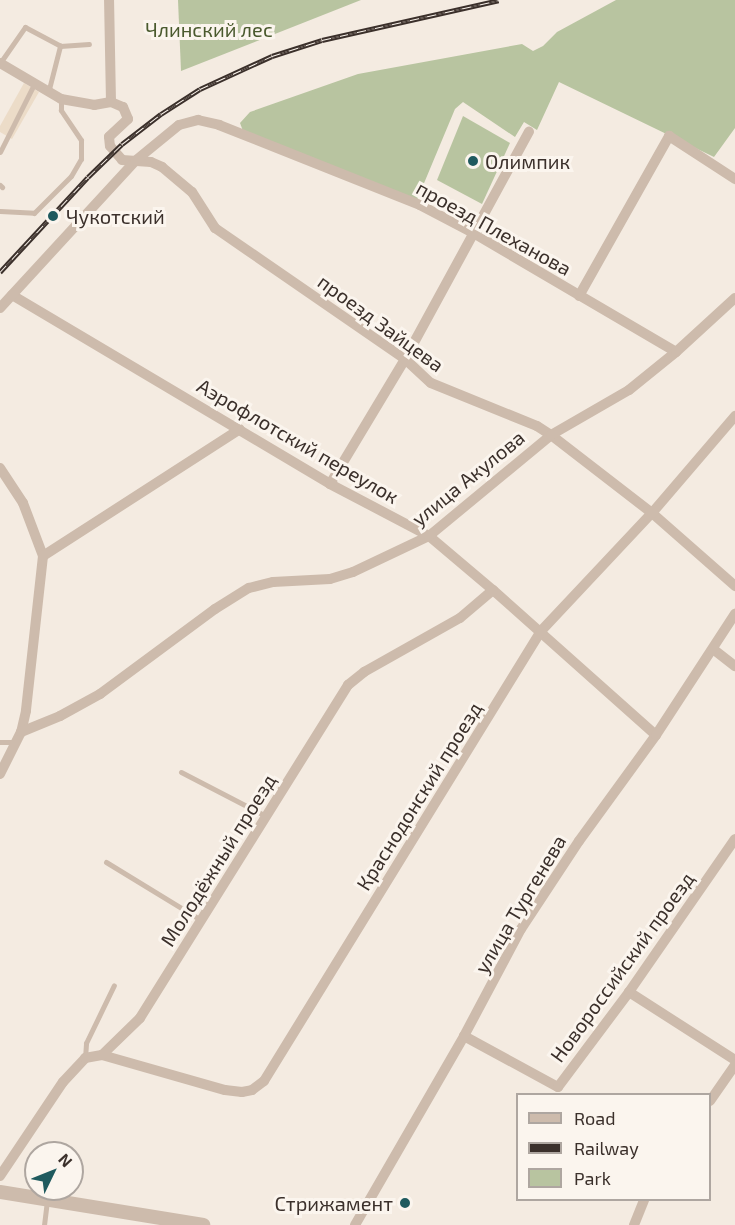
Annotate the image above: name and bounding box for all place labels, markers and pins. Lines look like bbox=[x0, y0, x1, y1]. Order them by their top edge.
place label: Олимпик bbox=[485, 149, 570, 173]
marker: Олимпик bbox=[466, 154, 480, 168]
place label: Чукотский bbox=[66, 204, 165, 228]
marker: Чукотский bbox=[44, 207, 62, 225]
place label: Стрижамент bbox=[274, 1191, 393, 1215]
marker: Стрижамент bbox=[398, 1196, 412, 1210]

